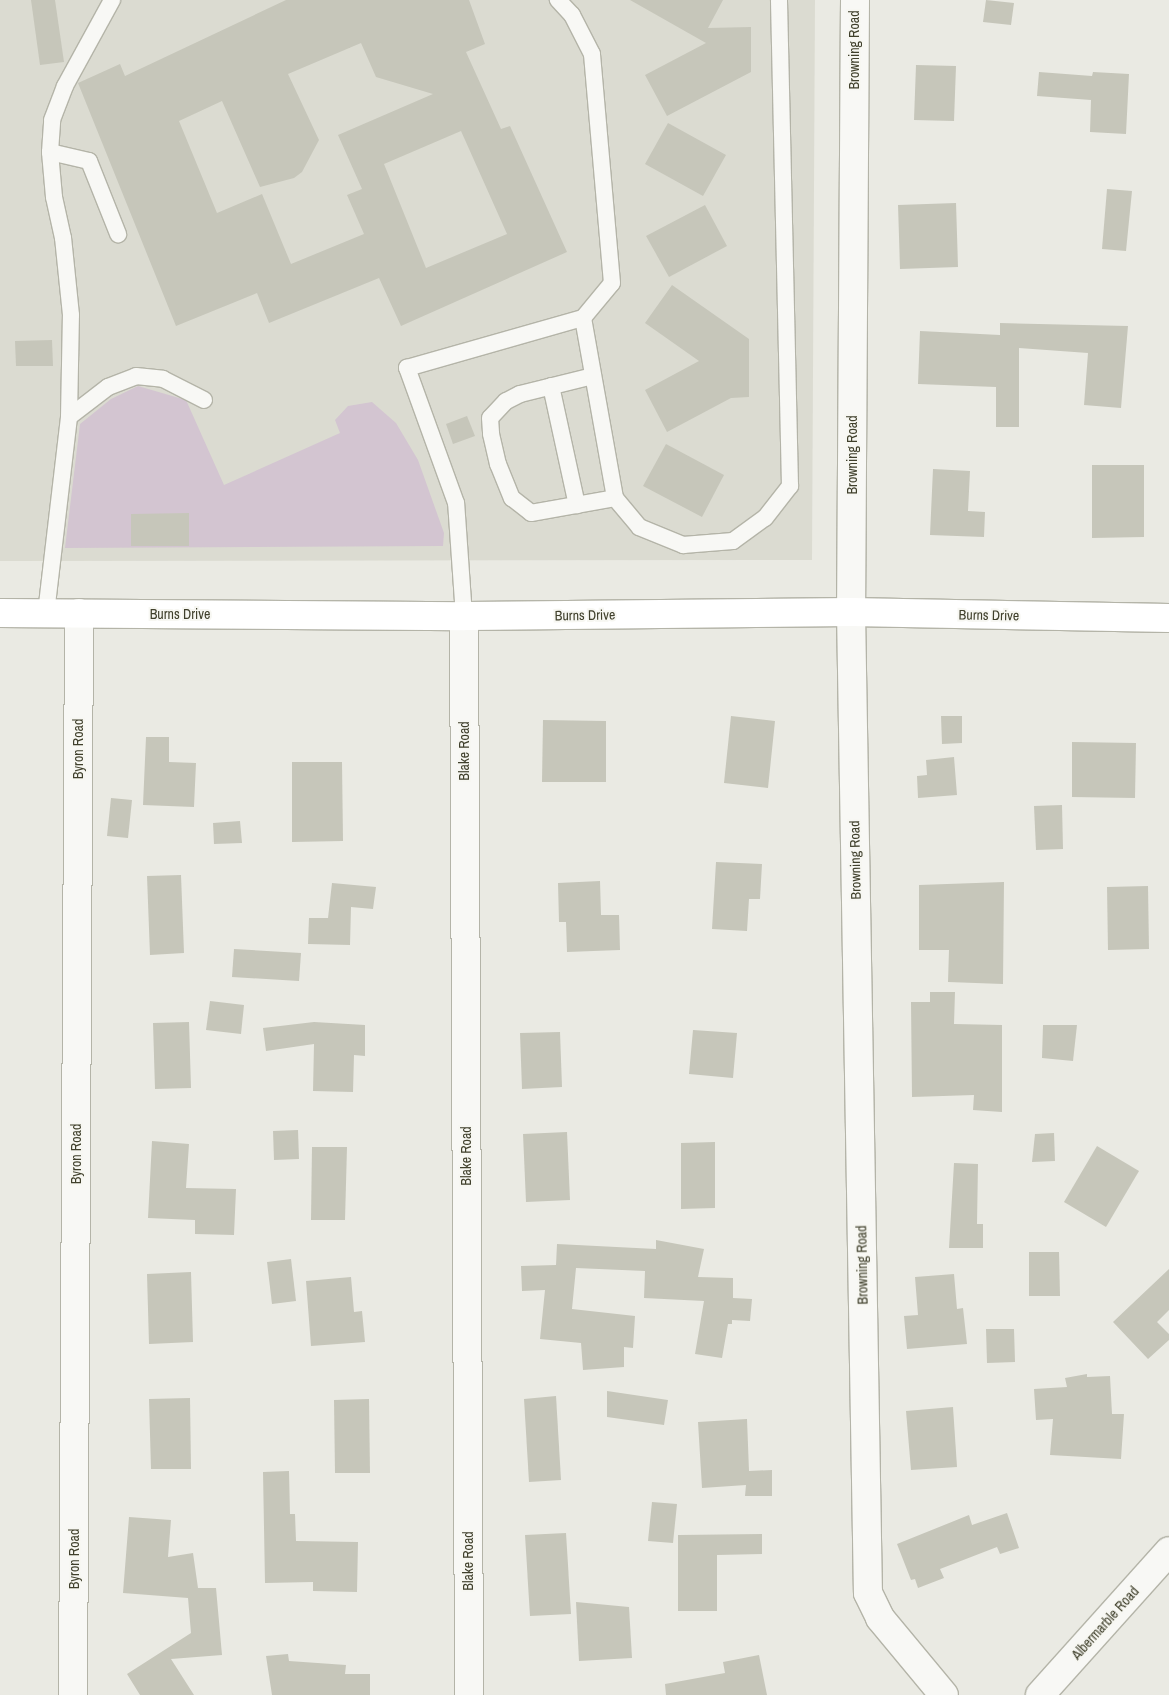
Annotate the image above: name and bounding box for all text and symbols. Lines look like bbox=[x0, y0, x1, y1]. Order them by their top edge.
street label: Browning Road bbox=[846, 10, 862, 90]
street label: Browning Road bbox=[844, 415, 860, 495]
street label: Burns Drive bbox=[150, 606, 210, 622]
street label: Burns Drive bbox=[555, 606, 615, 624]
street label: Burns Drive bbox=[959, 606, 1019, 624]
street label: Byron Road bbox=[70, 719, 86, 779]
street label: Blake Road bbox=[456, 721, 472, 781]
street label: Browning Road bbox=[846, 820, 864, 900]
street label: Byron Road bbox=[68, 1124, 84, 1184]
street label: Blake Road bbox=[458, 1126, 474, 1186]
street label: Browning Road bbox=[853, 1225, 871, 1305]
street label: Byron Road bbox=[66, 1529, 82, 1589]
street label: Blake Road bbox=[460, 1531, 476, 1591]
street label: Albermarble Road bbox=[1068, 1583, 1142, 1663]

